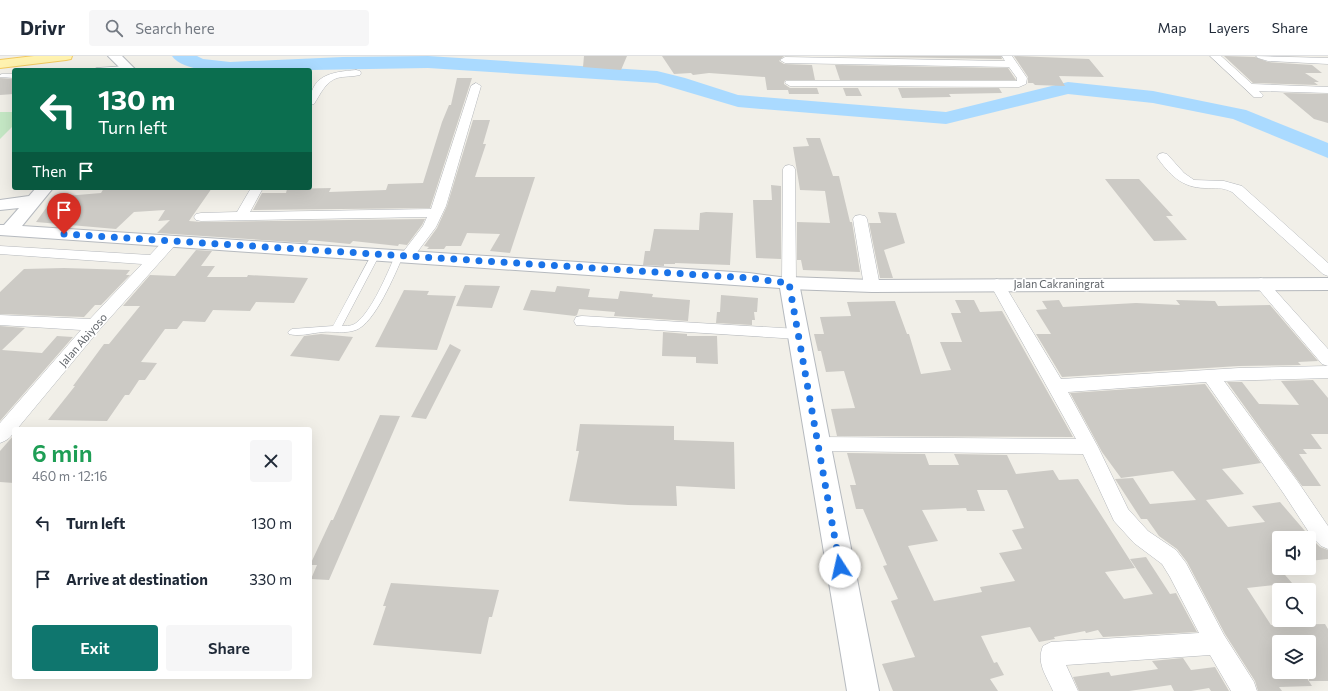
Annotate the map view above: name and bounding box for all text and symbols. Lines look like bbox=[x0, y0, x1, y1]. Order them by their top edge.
search box bbox=[89, 10, 369, 46]
text: Drivr bbox=[20, 16, 65, 39]
icon: search bbox=[103, 17, 125, 39]
text: Search here bbox=[135, 19, 215, 37]
text: Map bbox=[1158, 19, 1186, 36]
text: Layers bbox=[1208, 19, 1250, 36]
text: Share bbox=[1272, 19, 1308, 36]
text: 130 m bbox=[98, 82, 175, 116]
icon: left bbox=[32, 84, 84, 136]
text: Turn left bbox=[98, 116, 167, 138]
icon: arrive bbox=[75, 160, 97, 182]
text: Then bbox=[32, 162, 67, 180]
pin bbox=[47, 193, 81, 234]
icon: arrive bbox=[53, 199, 75, 221]
street label: Jalan Cakraningrat bbox=[1013, 277, 1105, 291]
street label: Jalan Abiyoso bbox=[56, 310, 110, 370]
text: 6 min bbox=[32, 438, 93, 467]
button: close bbox=[250, 440, 292, 482]
text: 460 m · 12:16 bbox=[32, 468, 107, 484]
icon: left bbox=[32, 512, 54, 534]
text: Turn left bbox=[66, 514, 125, 532]
text: 130 m bbox=[251, 514, 292, 532]
map controls bbox=[1272, 531, 1316, 679]
button: sound bbox=[1272, 531, 1316, 575]
position arrow bbox=[819, 546, 861, 588]
icon: arrive bbox=[32, 568, 54, 590]
text: Arrive at destination bbox=[66, 570, 208, 588]
text: 330 m bbox=[249, 570, 292, 588]
button: search bbox=[1272, 583, 1316, 627]
button: Exit bbox=[32, 625, 158, 671]
button: Share bbox=[166, 625, 292, 671]
button: layers bbox=[1272, 635, 1316, 679]

